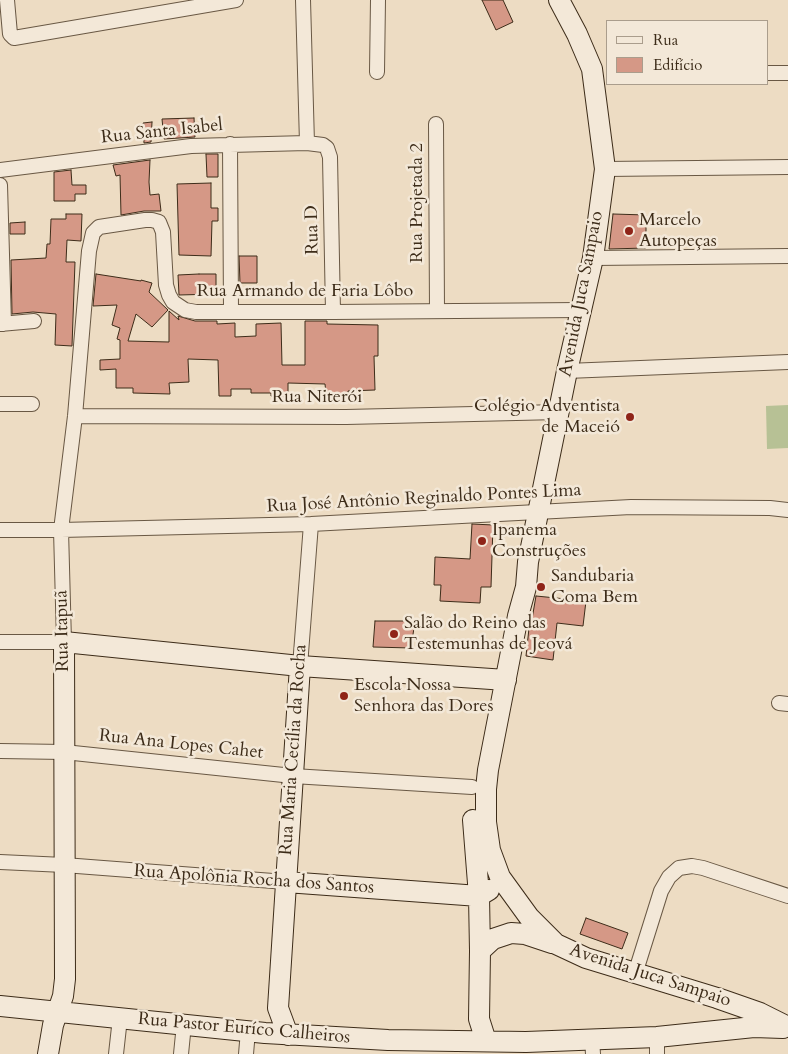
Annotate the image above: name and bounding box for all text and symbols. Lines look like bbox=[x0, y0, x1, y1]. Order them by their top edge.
legend bbox=[606, 20, 768, 85]
text: Rua bbox=[653, 30, 678, 50]
text: Edifício bbox=[653, 55, 702, 75]
street label: Rua Santa Isabel bbox=[100, 115, 224, 149]
street label: Rua Projetada 2 bbox=[407, 143, 429, 263]
street label: Rua D bbox=[302, 205, 324, 255]
street label: Avenida Juca Sampaio bbox=[555, 209, 609, 379]
place label: Marcelo Autopeças bbox=[639, 210, 717, 252]
marker: Marcelo Autopeças bbox=[623, 225, 635, 237]
street label: Rua Armando de Faria Lôbo bbox=[197, 281, 413, 303]
street label: Rua Niterói bbox=[272, 387, 362, 409]
place label: Colégio Adventista de Maceió bbox=[474, 396, 620, 438]
marker: Colégio Adventista de Maceió bbox=[624, 411, 636, 423]
street label: Rua José Antônio Reginaldo Pontes Lima bbox=[266, 480, 582, 518]
place label: Ipanema Construções bbox=[492, 520, 586, 562]
marker: Ipanema Construções bbox=[476, 535, 488, 547]
place label: Sandubaria Coma Bem bbox=[551, 566, 638, 608]
marker: Sandubaria Coma Bem bbox=[535, 581, 547, 593]
street label: Rua Itapuã bbox=[51, 590, 75, 672]
place label: Salão do Reino das Testemunhas de Jeová bbox=[404, 613, 573, 656]
marker: Salão do Reino das Testemunhas de Jeová bbox=[388, 628, 400, 640]
street label: Rua Maria Cecília da Rocha bbox=[276, 644, 312, 856]
place label: Escola Nossa Senhora das Dores bbox=[354, 675, 494, 718]
marker: Escola Nossa Senhora das Dores bbox=[338, 690, 350, 702]
street label: Rua Ana Lopes Cahet bbox=[98, 726, 264, 764]
street label: Rua Apolônia Rocha dos Santos bbox=[133, 861, 375, 899]
street label: Avenida Juca Sampaio bbox=[567, 940, 733, 1012]
street label: Rua Pastor Euríco Calheiros bbox=[137, 1009, 351, 1049]

